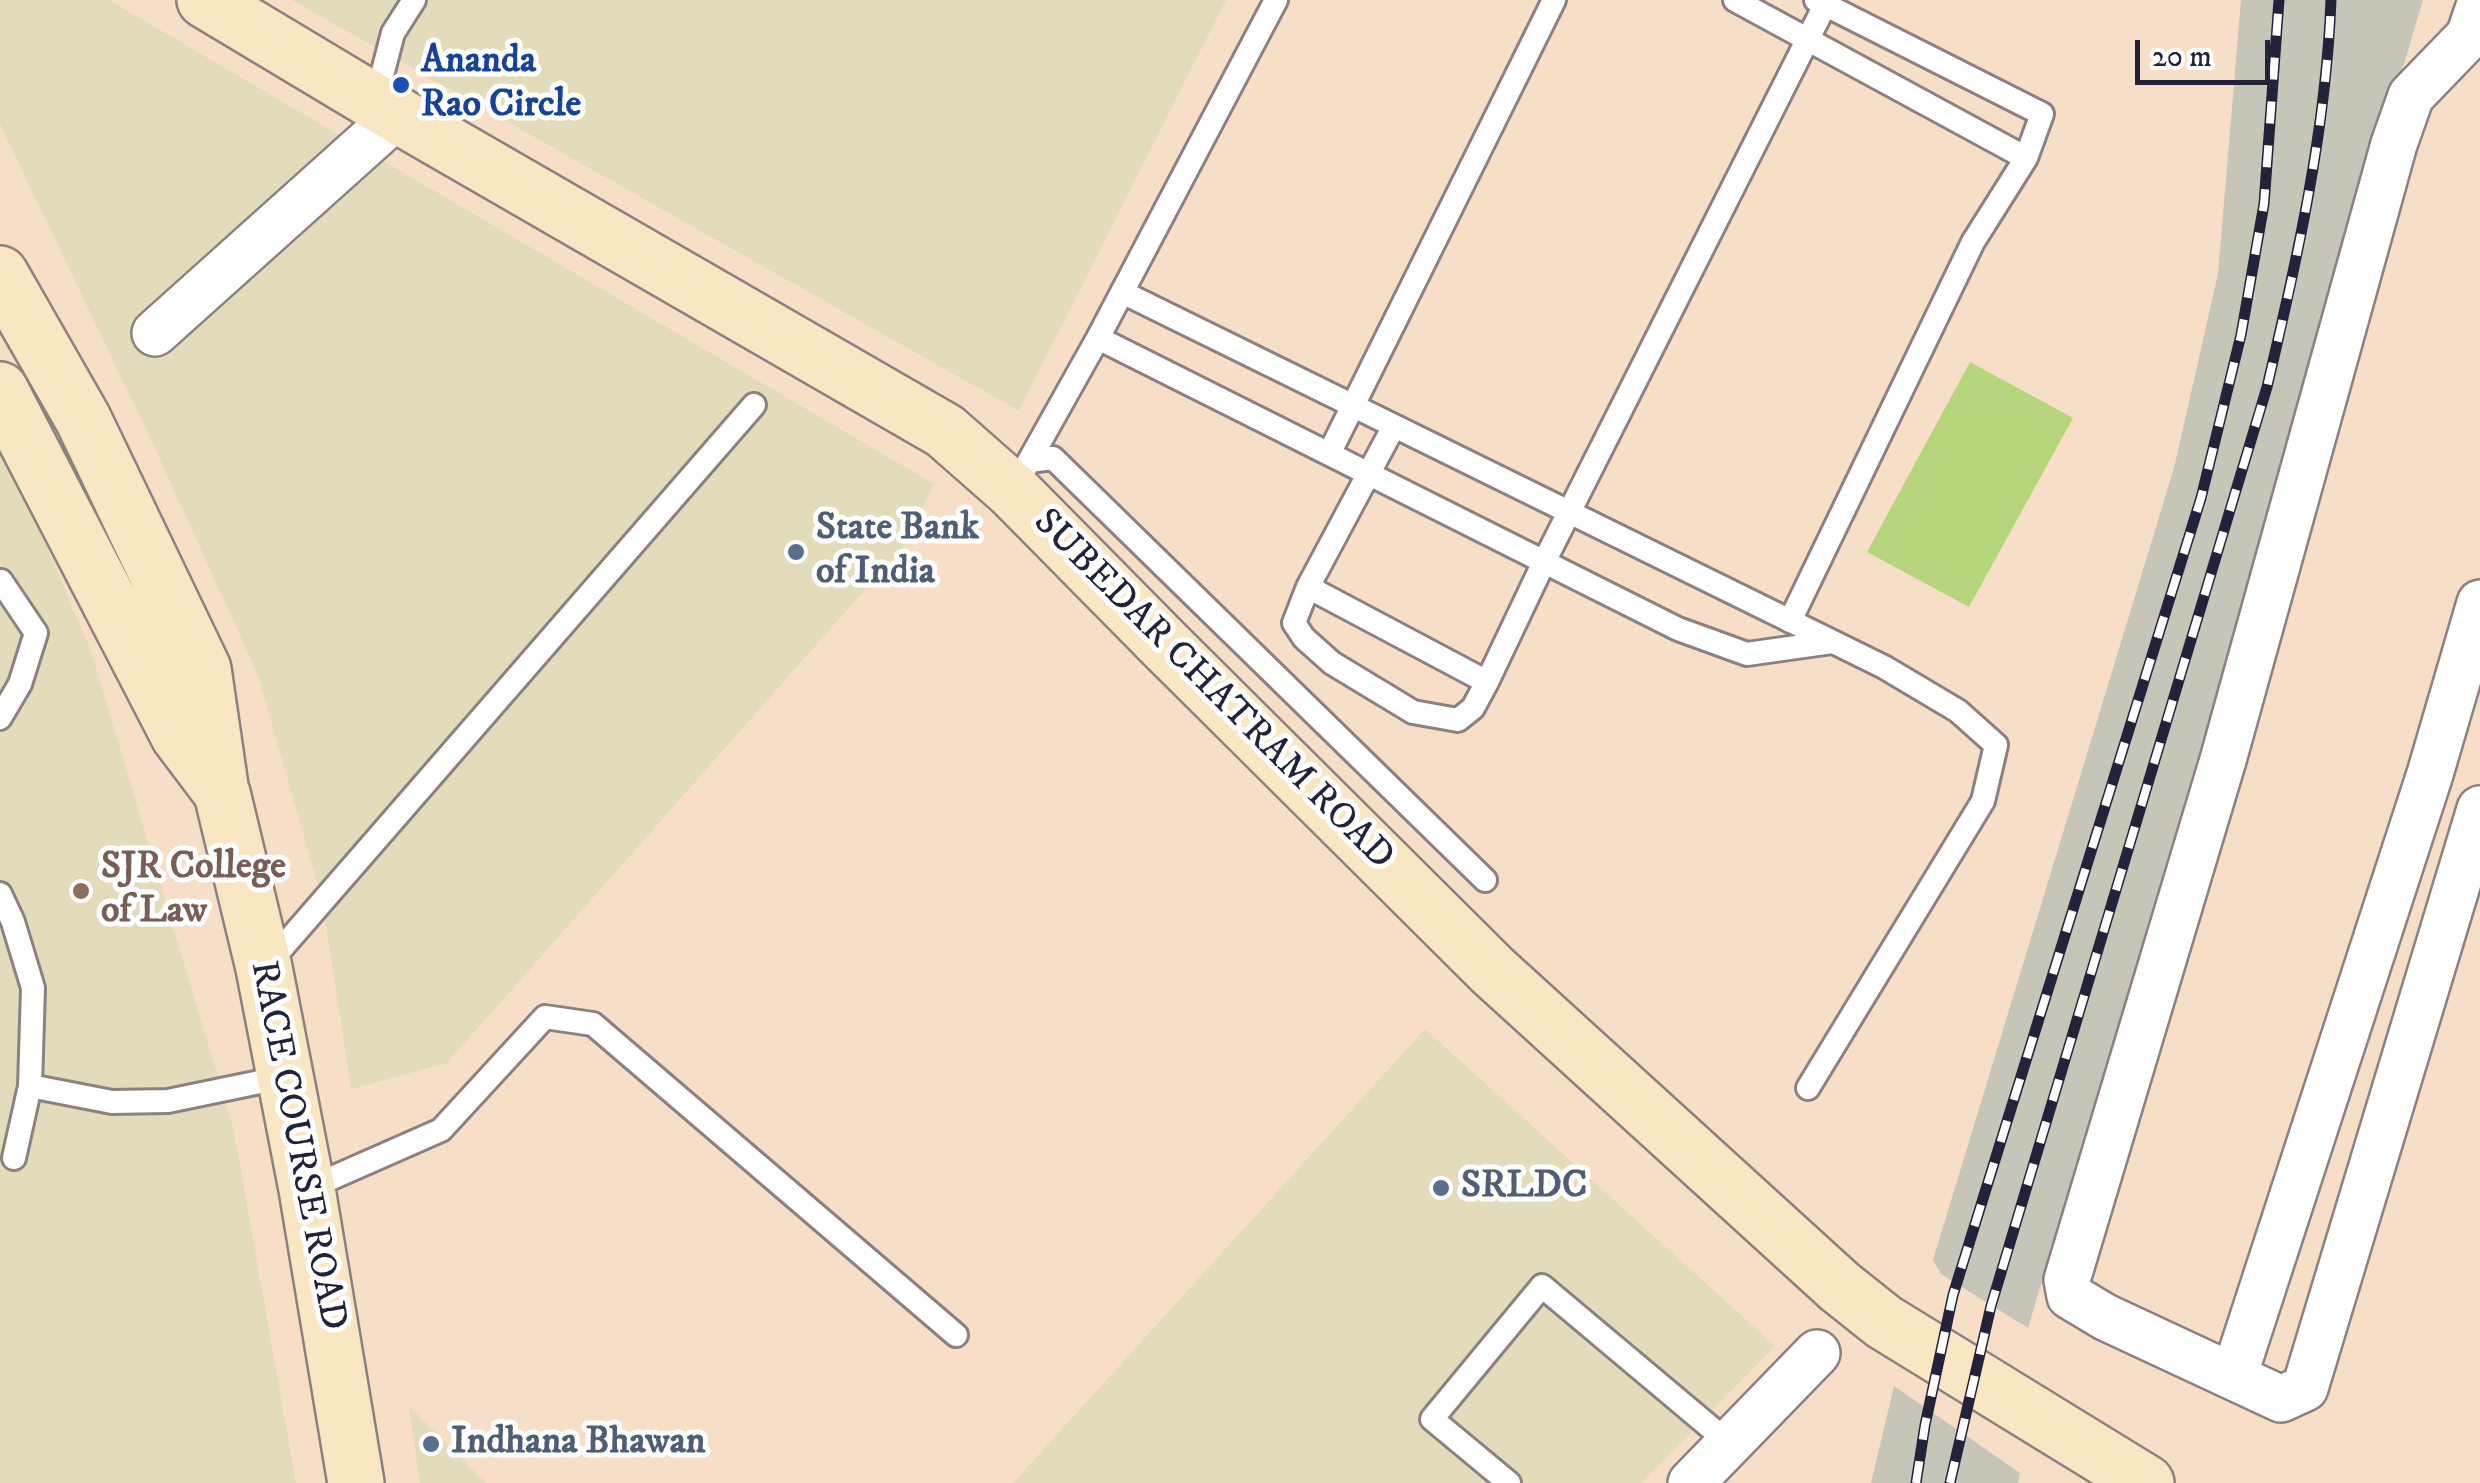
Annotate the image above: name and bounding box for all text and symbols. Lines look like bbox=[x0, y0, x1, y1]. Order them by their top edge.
scale bar bbox=[2140, 20, 2275, 82]
text: 20 m bbox=[2152, 39, 2212, 76]
place label: Ananda Rao Circle bbox=[421, 40, 581, 130]
marker: Ananda Rao Circle bbox=[390, 74, 412, 96]
street label: SUBEDAR CHATRAM ROAD bbox=[1022, 501, 1402, 881]
place label: State Bank of India bbox=[816, 507, 979, 596]
marker: State Bank of India bbox=[785, 541, 807, 563]
place label: SJR College of Law bbox=[101, 846, 286, 936]
marker: SJR College of Law bbox=[70, 880, 92, 902]
street label: RACE COURSE ROAD bbox=[238, 957, 354, 1335]
place label: SRLDC bbox=[1461, 1165, 1587, 1211]
marker: SRLDC bbox=[1430, 1177, 1452, 1199]
place label: Indhana Bhawan bbox=[451, 1421, 706, 1467]
marker: Indhana Bhawan bbox=[420, 1433, 442, 1455]

